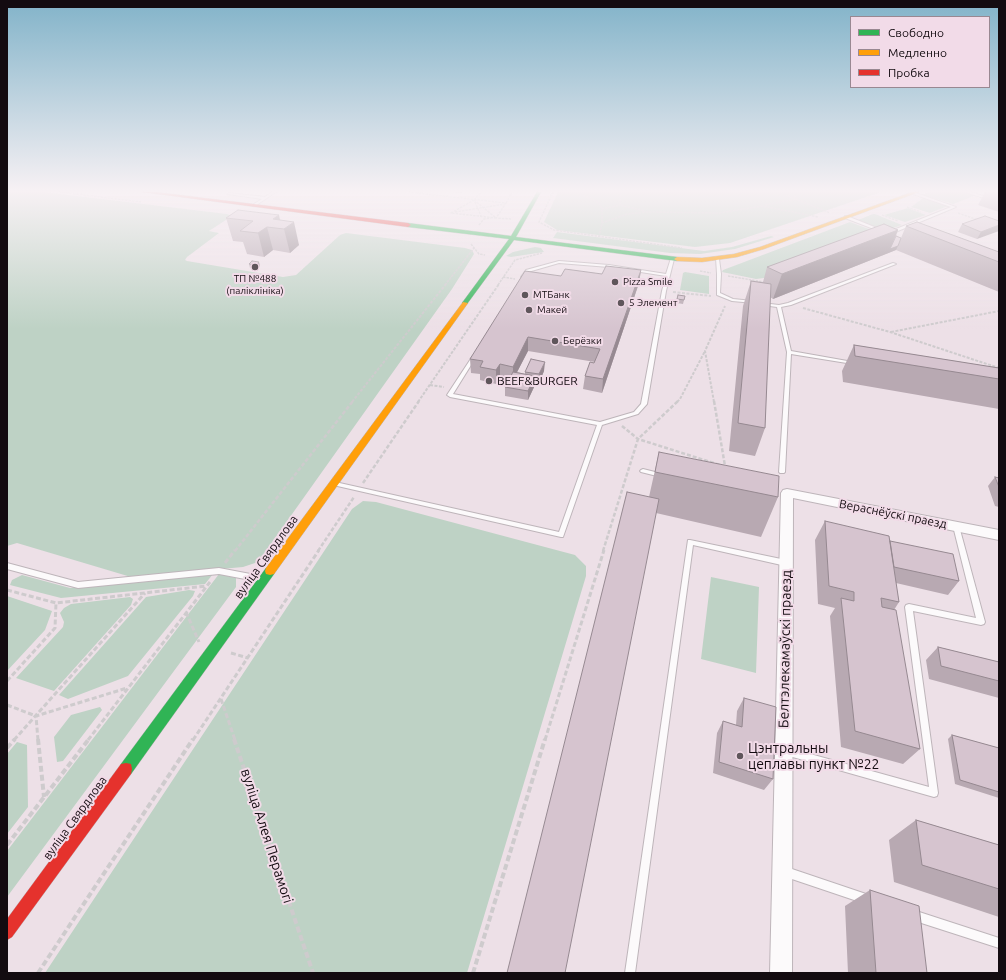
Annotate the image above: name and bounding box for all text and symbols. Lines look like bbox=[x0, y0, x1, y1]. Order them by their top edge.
legend bbox=[850, 16, 990, 88]
text: Свободно bbox=[888, 26, 944, 39]
text: Медленно bbox=[888, 46, 947, 59]
text: Пробка bbox=[888, 66, 930, 79]
marker: ТП №488 (паліклініка) bbox=[250, 262, 260, 272]
place label: ТП №488 (паліклініка) bbox=[226, 273, 284, 296]
place label: Pizza Smile bbox=[623, 276, 672, 288]
marker: Pizza Smile bbox=[610, 277, 620, 287]
place label: МТБанк bbox=[533, 289, 570, 301]
marker: МТБанк bbox=[520, 290, 530, 300]
place label: 5 Элемент bbox=[629, 297, 677, 309]
marker: 5 Элемент bbox=[616, 298, 626, 308]
place label: Макей bbox=[537, 304, 567, 316]
marker: Макей bbox=[524, 305, 534, 315]
place label: Берёзки bbox=[563, 335, 602, 347]
marker: Берёзки bbox=[550, 336, 560, 346]
place label: BEEF&BURGER bbox=[497, 374, 578, 388]
marker: BEEF&BURGER bbox=[484, 376, 494, 386]
street label: Вераснёўскі праезд bbox=[838, 497, 948, 531]
street label: вуліца Свярдлова bbox=[231, 512, 301, 602]
street label: Белтэлекамаўскі праезд bbox=[775, 570, 795, 728]
place label: Цэнтральны цеплавы пункт №22 bbox=[748, 740, 879, 772]
marker: Цэнтральны цеплавы пункт №22 bbox=[735, 751, 745, 761]
street label: вуліца Алея Перамогі bbox=[237, 767, 297, 905]
street label: вуліца Свярдлова bbox=[40, 773, 110, 863]

